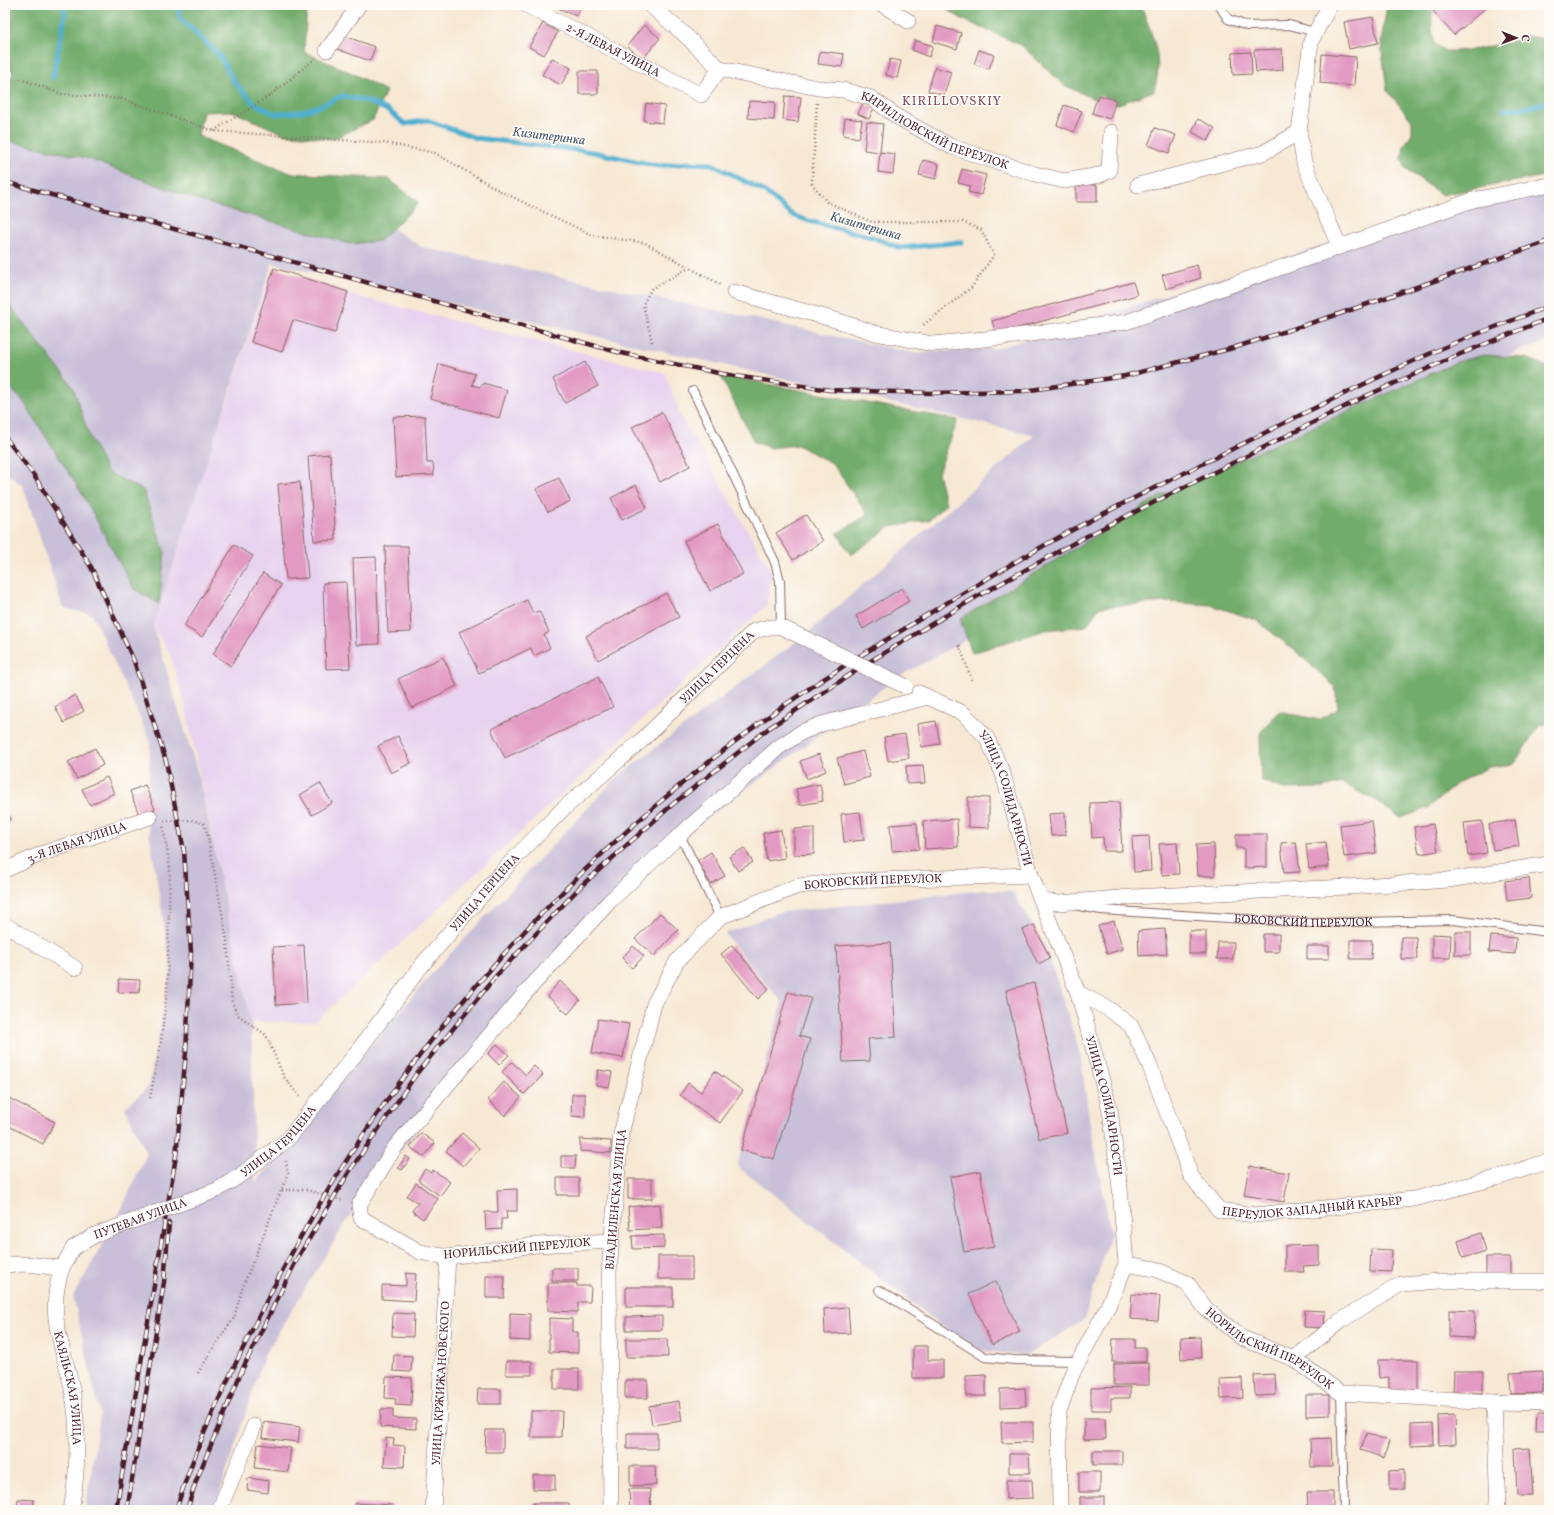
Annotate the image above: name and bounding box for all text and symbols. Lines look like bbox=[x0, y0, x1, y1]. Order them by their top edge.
north arrow bbox=[1496, 18, 1536, 58]
street label: 2-Я ЛЕВАЯ УЛИЦА bbox=[563, 20, 663, 82]
text: С bbox=[1517, 34, 1532, 42]
street label: КИРИЛЛОВСКИЙ ПЕРЕУЛОК bbox=[859, 89, 1010, 174]
district label: KIRILLOVSKIY bbox=[902, 93, 1002, 111]
water label: Кизитеринка bbox=[511, 124, 586, 150]
water label: Кизитеринка bbox=[828, 208, 903, 246]
street label: УЛИЦА ГЕРЦЕНА bbox=[677, 627, 759, 708]
street label: УЛИЦА СОЛИДАРНОСТИ bbox=[975, 727, 1035, 868]
street label: 3-Я ЛЕВАЯ УЛИЦА bbox=[25, 818, 129, 868]
street label: УЛИЦА ГЕРЦЕНА bbox=[447, 850, 524, 936]
street label: БОКОВСКИЙ ПЕРЕУЛОК bbox=[803, 871, 942, 894]
street label: БОКОВСКИЙ ПЕРЕУЛОК bbox=[1234, 911, 1373, 932]
street label: УЛИЦА СОЛИДАРНОСТИ bbox=[1081, 1034, 1125, 1176]
street label: УЛИЦА ГЕРЦЕНА bbox=[238, 1102, 321, 1181]
street label: ВЛАДИЛЕНСКАЯ УЛИЦА bbox=[602, 1126, 631, 1271]
street label: ПЕРЕУЛОК ЗАПАДНЫЙ КАРЬЕР bbox=[1221, 1193, 1403, 1224]
street label: ПУТЕВАЯ УЛИЦА bbox=[92, 1195, 190, 1244]
street label: НОРИЛЬСКИЙ ПЕРЕУЛОК bbox=[443, 1234, 591, 1263]
street label: УЛИЦА КРЖИЖАНОВСКОГО bbox=[429, 1300, 454, 1466]
street label: НОРИЛЬСКИЙ ПЕРЕУЛОК bbox=[1202, 1305, 1336, 1394]
street label: КАЯЛЬСКАЯ УЛИЦА bbox=[49, 1330, 84, 1446]

